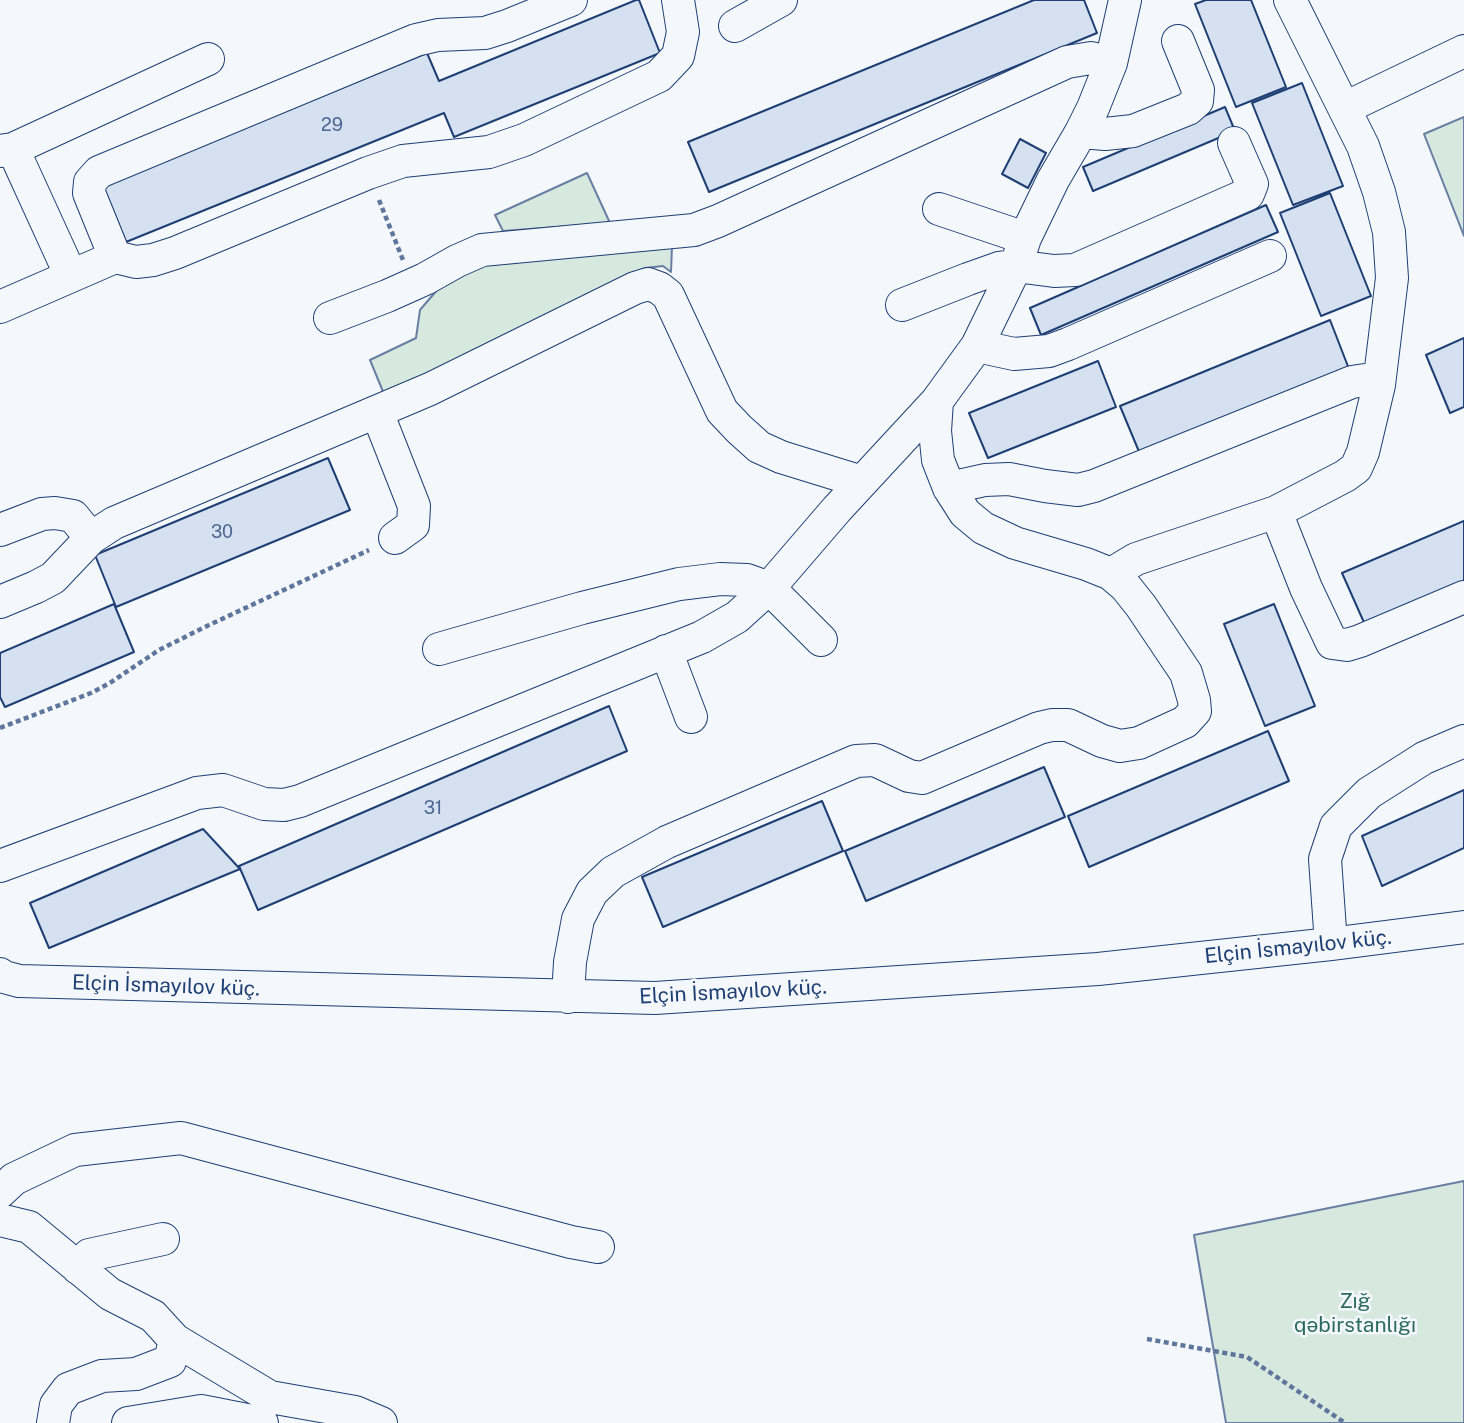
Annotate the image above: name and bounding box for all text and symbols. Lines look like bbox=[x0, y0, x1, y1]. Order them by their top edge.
house number: 29 bbox=[321, 114, 343, 136]
house number: 30 bbox=[211, 521, 233, 543]
house number: 31 bbox=[424, 797, 442, 819]
street label: Elçin İsmayılov küç. bbox=[1203, 925, 1393, 969]
street label: Elçin İsmayılov küç. bbox=[72, 970, 260, 1002]
street label: Elçin İsmayılov küç. bbox=[638, 974, 828, 1010]
park label: Zığ qəbirstanlığı bbox=[1294, 1289, 1416, 1339]

